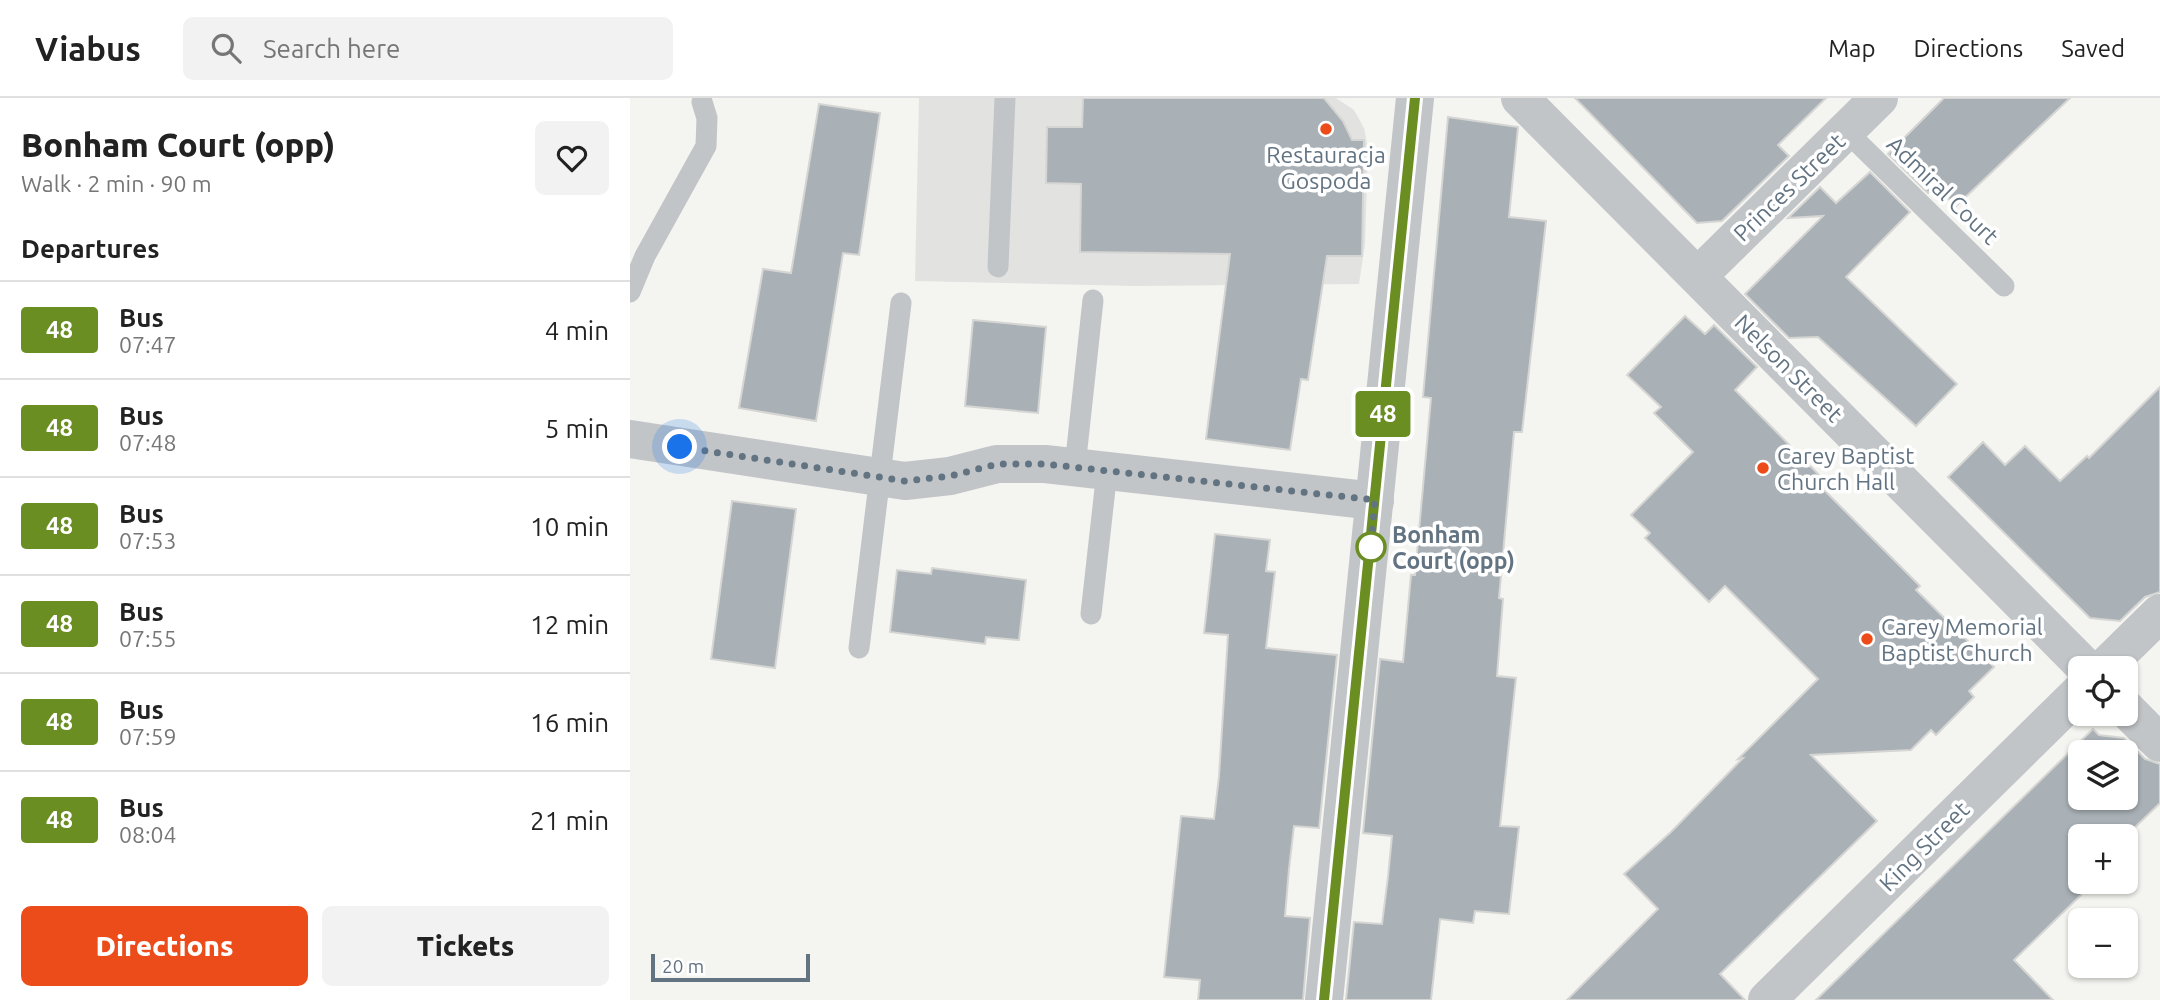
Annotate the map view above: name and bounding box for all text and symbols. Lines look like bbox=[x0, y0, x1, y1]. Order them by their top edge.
search box bbox=[183, 17, 673, 80]
icon: search bbox=[207, 29, 245, 67]
text: Viabus bbox=[35, 30, 141, 67]
text: Search here bbox=[263, 34, 400, 63]
text: Map bbox=[1828, 35, 1875, 62]
text: Directions bbox=[1913, 35, 2023, 62]
text: Saved bbox=[2061, 35, 2125, 62]
button: heart bbox=[535, 121, 609, 195]
marker: Restauracja Gospoda bbox=[1318, 121, 1334, 137]
text: Bonham Court (opp) bbox=[21, 126, 335, 163]
street label: Princes Street bbox=[1729, 128, 1849, 246]
street label: Admiral Court bbox=[1883, 131, 2003, 249]
place label: Restauracja Gospoda bbox=[1266, 142, 1386, 193]
text: Walk · 2 min · 90 m bbox=[21, 171, 212, 196]
text: Departures bbox=[21, 234, 159, 263]
text: Bus bbox=[119, 303, 164, 332]
street label: Nelson Street bbox=[1730, 309, 1848, 427]
text: 48 bbox=[46, 316, 73, 343]
text: 4 min bbox=[545, 316, 609, 345]
text: 07:47 bbox=[119, 332, 177, 357]
line badge: 48 bbox=[1352, 391, 1414, 437]
text: 48 bbox=[1369, 400, 1397, 427]
text: Bus bbox=[119, 401, 164, 430]
text: 48 bbox=[46, 414, 73, 441]
text: 5 min bbox=[545, 414, 609, 443]
your location bbox=[662, 429, 697, 464]
text: 07:48 bbox=[119, 430, 177, 455]
place label: Carey Baptist Church Hall bbox=[1777, 443, 1914, 494]
marker: Carey Baptist Church Hall bbox=[1755, 460, 1771, 476]
text: Bus bbox=[119, 499, 164, 528]
text: 48 bbox=[46, 512, 73, 539]
text: 10 min bbox=[530, 512, 609, 541]
place label: Bonham Court (opp) bbox=[1392, 522, 1515, 574]
text: 07:53 bbox=[119, 528, 177, 553]
marker: Bonham Court (opp) bbox=[1356, 532, 1386, 562]
text: Bus bbox=[119, 597, 164, 626]
text: 48 bbox=[46, 610, 73, 637]
text: 12 min bbox=[530, 610, 609, 639]
place label: Carey Memorial Baptist Church bbox=[1881, 614, 2043, 665]
text: 07:55 bbox=[119, 626, 177, 651]
marker: Carey Memorial Baptist Church bbox=[1859, 631, 1875, 647]
map controls bbox=[2068, 656, 2138, 978]
button: locate bbox=[2068, 656, 2138, 726]
text: Bus bbox=[119, 695, 164, 724]
text: 48 bbox=[46, 708, 73, 735]
text: 16 min bbox=[530, 708, 609, 737]
text: 07:59 bbox=[119, 724, 177, 749]
button: layers bbox=[2068, 740, 2138, 810]
text: Bus bbox=[119, 793, 164, 822]
street label: King Street bbox=[1874, 796, 1974, 896]
text: 48 bbox=[46, 806, 73, 833]
text: 21 min bbox=[530, 806, 609, 835]
text: 08:04 bbox=[119, 822, 177, 847]
button: + bbox=[2068, 824, 2138, 894]
button: Directions bbox=[21, 906, 308, 986]
button: Tickets bbox=[322, 906, 609, 986]
button: − bbox=[2068, 908, 2138, 978]
scale bar bbox=[651, 951, 810, 983]
text: 20 m bbox=[662, 955, 704, 977]

